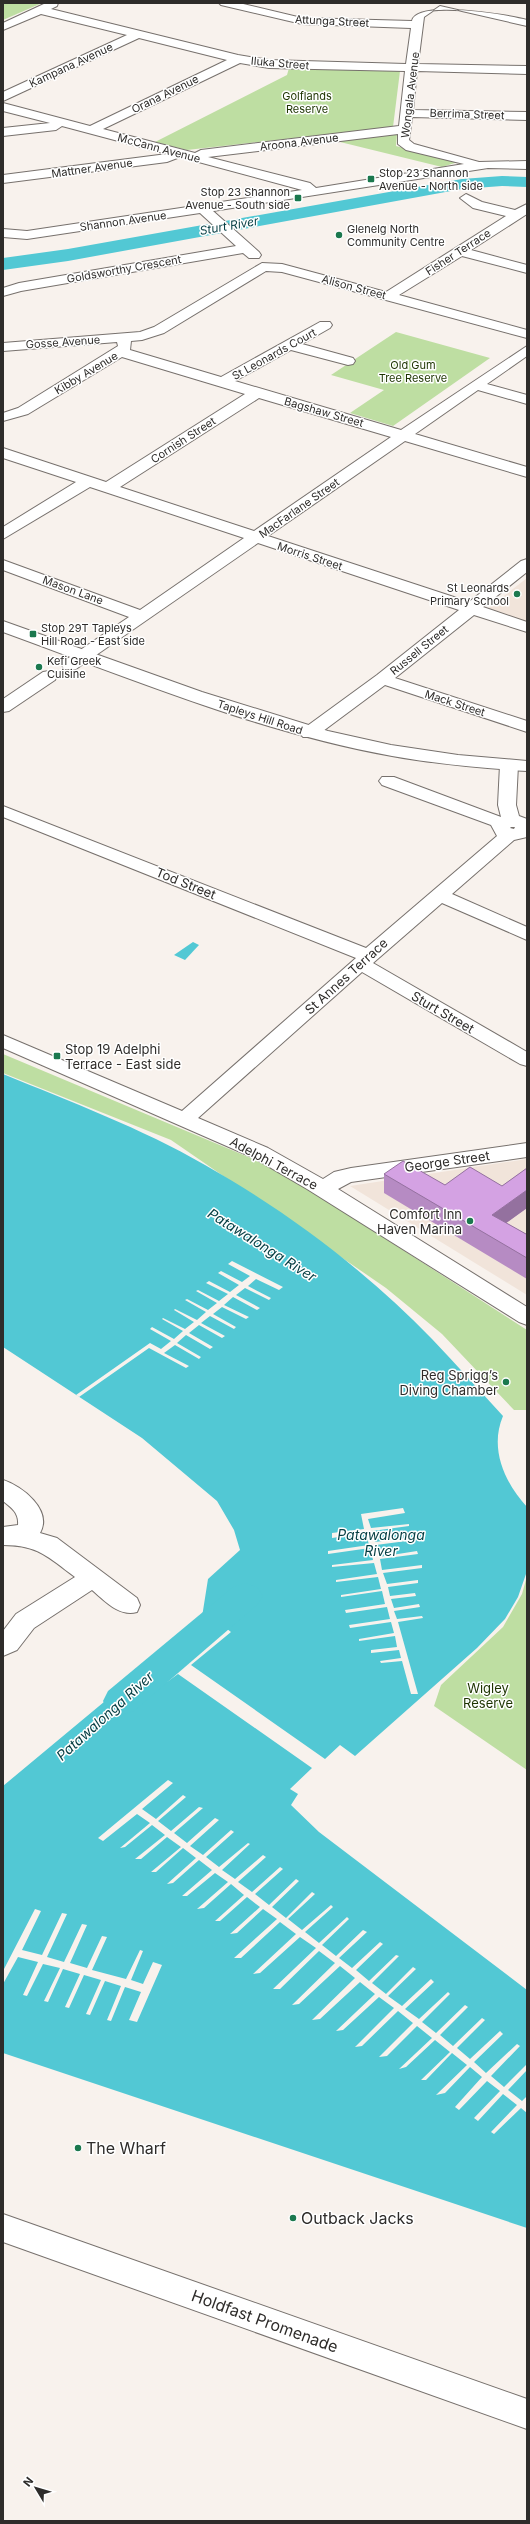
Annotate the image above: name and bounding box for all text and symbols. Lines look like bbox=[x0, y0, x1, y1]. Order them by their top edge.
street label: Attunga Street bbox=[294, 12, 370, 30]
street label: Kampana Avenue bbox=[27, 40, 115, 90]
street label: Wongala Avenue bbox=[398, 51, 422, 139]
street label: Iluka Street bbox=[250, 53, 310, 73]
street label: Orana Avenue bbox=[129, 72, 201, 116]
park label: Golflands Reserve bbox=[282, 89, 332, 116]
street label: Berrima Street bbox=[429, 106, 505, 122]
street label: McCann Avenue bbox=[116, 130, 202, 166]
street label: Aroona Avenue bbox=[259, 130, 339, 154]
street label: Mattner Avenue bbox=[51, 155, 133, 181]
place label: Stop 23 Shannon Avenue - North side bbox=[379, 166, 483, 193]
marker: Stop 23 Shannon Avenue - North side bbox=[366, 174, 376, 184]
place label: Stop 23 Shannon Avenue - South side bbox=[185, 185, 290, 212]
marker: Stop 23 Shannon Avenue - South side bbox=[293, 193, 303, 203]
street label: Shannon Avenue bbox=[79, 208, 167, 234]
water label: Sturt River bbox=[198, 213, 260, 238]
place label: Glenelg North Community Centre bbox=[347, 222, 445, 249]
street label: Fisher Terrace bbox=[423, 226, 493, 278]
marker: Glenelg North Community Centre bbox=[334, 230, 344, 240]
street label: Goldsworthy Crescent bbox=[66, 252, 183, 286]
street label: Alison Street bbox=[320, 272, 388, 302]
street label: St Leonards Court bbox=[229, 325, 319, 383]
street label: Gosse Avenue bbox=[25, 332, 101, 352]
street label: Kibby Avenue bbox=[52, 349, 120, 397]
park label: Old Gum Tree Reserve bbox=[379, 358, 447, 385]
street label: Bagshaw Street bbox=[283, 394, 366, 430]
street label: Cornish Street bbox=[148, 414, 218, 466]
street label: MacFarlane Street bbox=[256, 475, 342, 541]
street label: Morris Street bbox=[276, 539, 345, 573]
street label: Mason Lane bbox=[41, 573, 105, 607]
place label: St Leonards Primary School bbox=[430, 581, 509, 608]
marker: St Leonards Primary School bbox=[512, 589, 522, 599]
place label: Stop 29T Tapleys Hill Road - East side bbox=[41, 621, 145, 648]
street label: Russell Street bbox=[387, 622, 451, 678]
marker: Stop 29T Tapleys Hill Road - East side bbox=[28, 629, 38, 639]
place label: Kefi Greek Cuisine bbox=[47, 654, 101, 681]
marker: Kefi Greek Cuisine bbox=[34, 662, 44, 672]
street label: Mack Street bbox=[423, 687, 487, 719]
street label: Tapleys Hill Road bbox=[216, 697, 304, 737]
street label: Tod Street bbox=[154, 864, 218, 902]
street label: St Annes Terrace bbox=[301, 935, 391, 1017]
street label: Sturt Street bbox=[409, 988, 477, 1036]
place label: Stop 19 Adelphi Terrace - East side bbox=[65, 1041, 181, 1072]
marker: Stop 19 Adelphi Terrace - East side bbox=[52, 1051, 62, 1061]
street label: Adelphi Terrace bbox=[227, 1133, 321, 1193]
street label: George Street bbox=[403, 1147, 491, 1175]
water label: Patawalonga River bbox=[205, 1204, 320, 1285]
place label: Comfort Inn Haven Marina bbox=[377, 1206, 462, 1237]
marker: Comfort Inn Haven Marina bbox=[465, 1216, 475, 1226]
place label: Reg Sprigg’s Diving Chamber bbox=[399, 1367, 498, 1398]
marker: Reg Sprigg’s Diving Chamber bbox=[501, 1377, 511, 1387]
water label: Patawalonga River bbox=[337, 1526, 425, 1559]
water label: Patawalonga River bbox=[53, 1667, 157, 1764]
park label: Wigley Reserve bbox=[463, 1680, 513, 1711]
place label: The Wharf bbox=[86, 2138, 166, 2158]
marker: The Wharf bbox=[73, 2143, 83, 2153]
place label: Outback Jacks bbox=[301, 2208, 414, 2228]
marker: Outback Jacks bbox=[288, 2213, 298, 2223]
street label: Holdfast Promenade bbox=[189, 2285, 341, 2357]
north arrow bbox=[16, 2468, 56, 2508]
text: N bbox=[20, 2474, 36, 2489]

